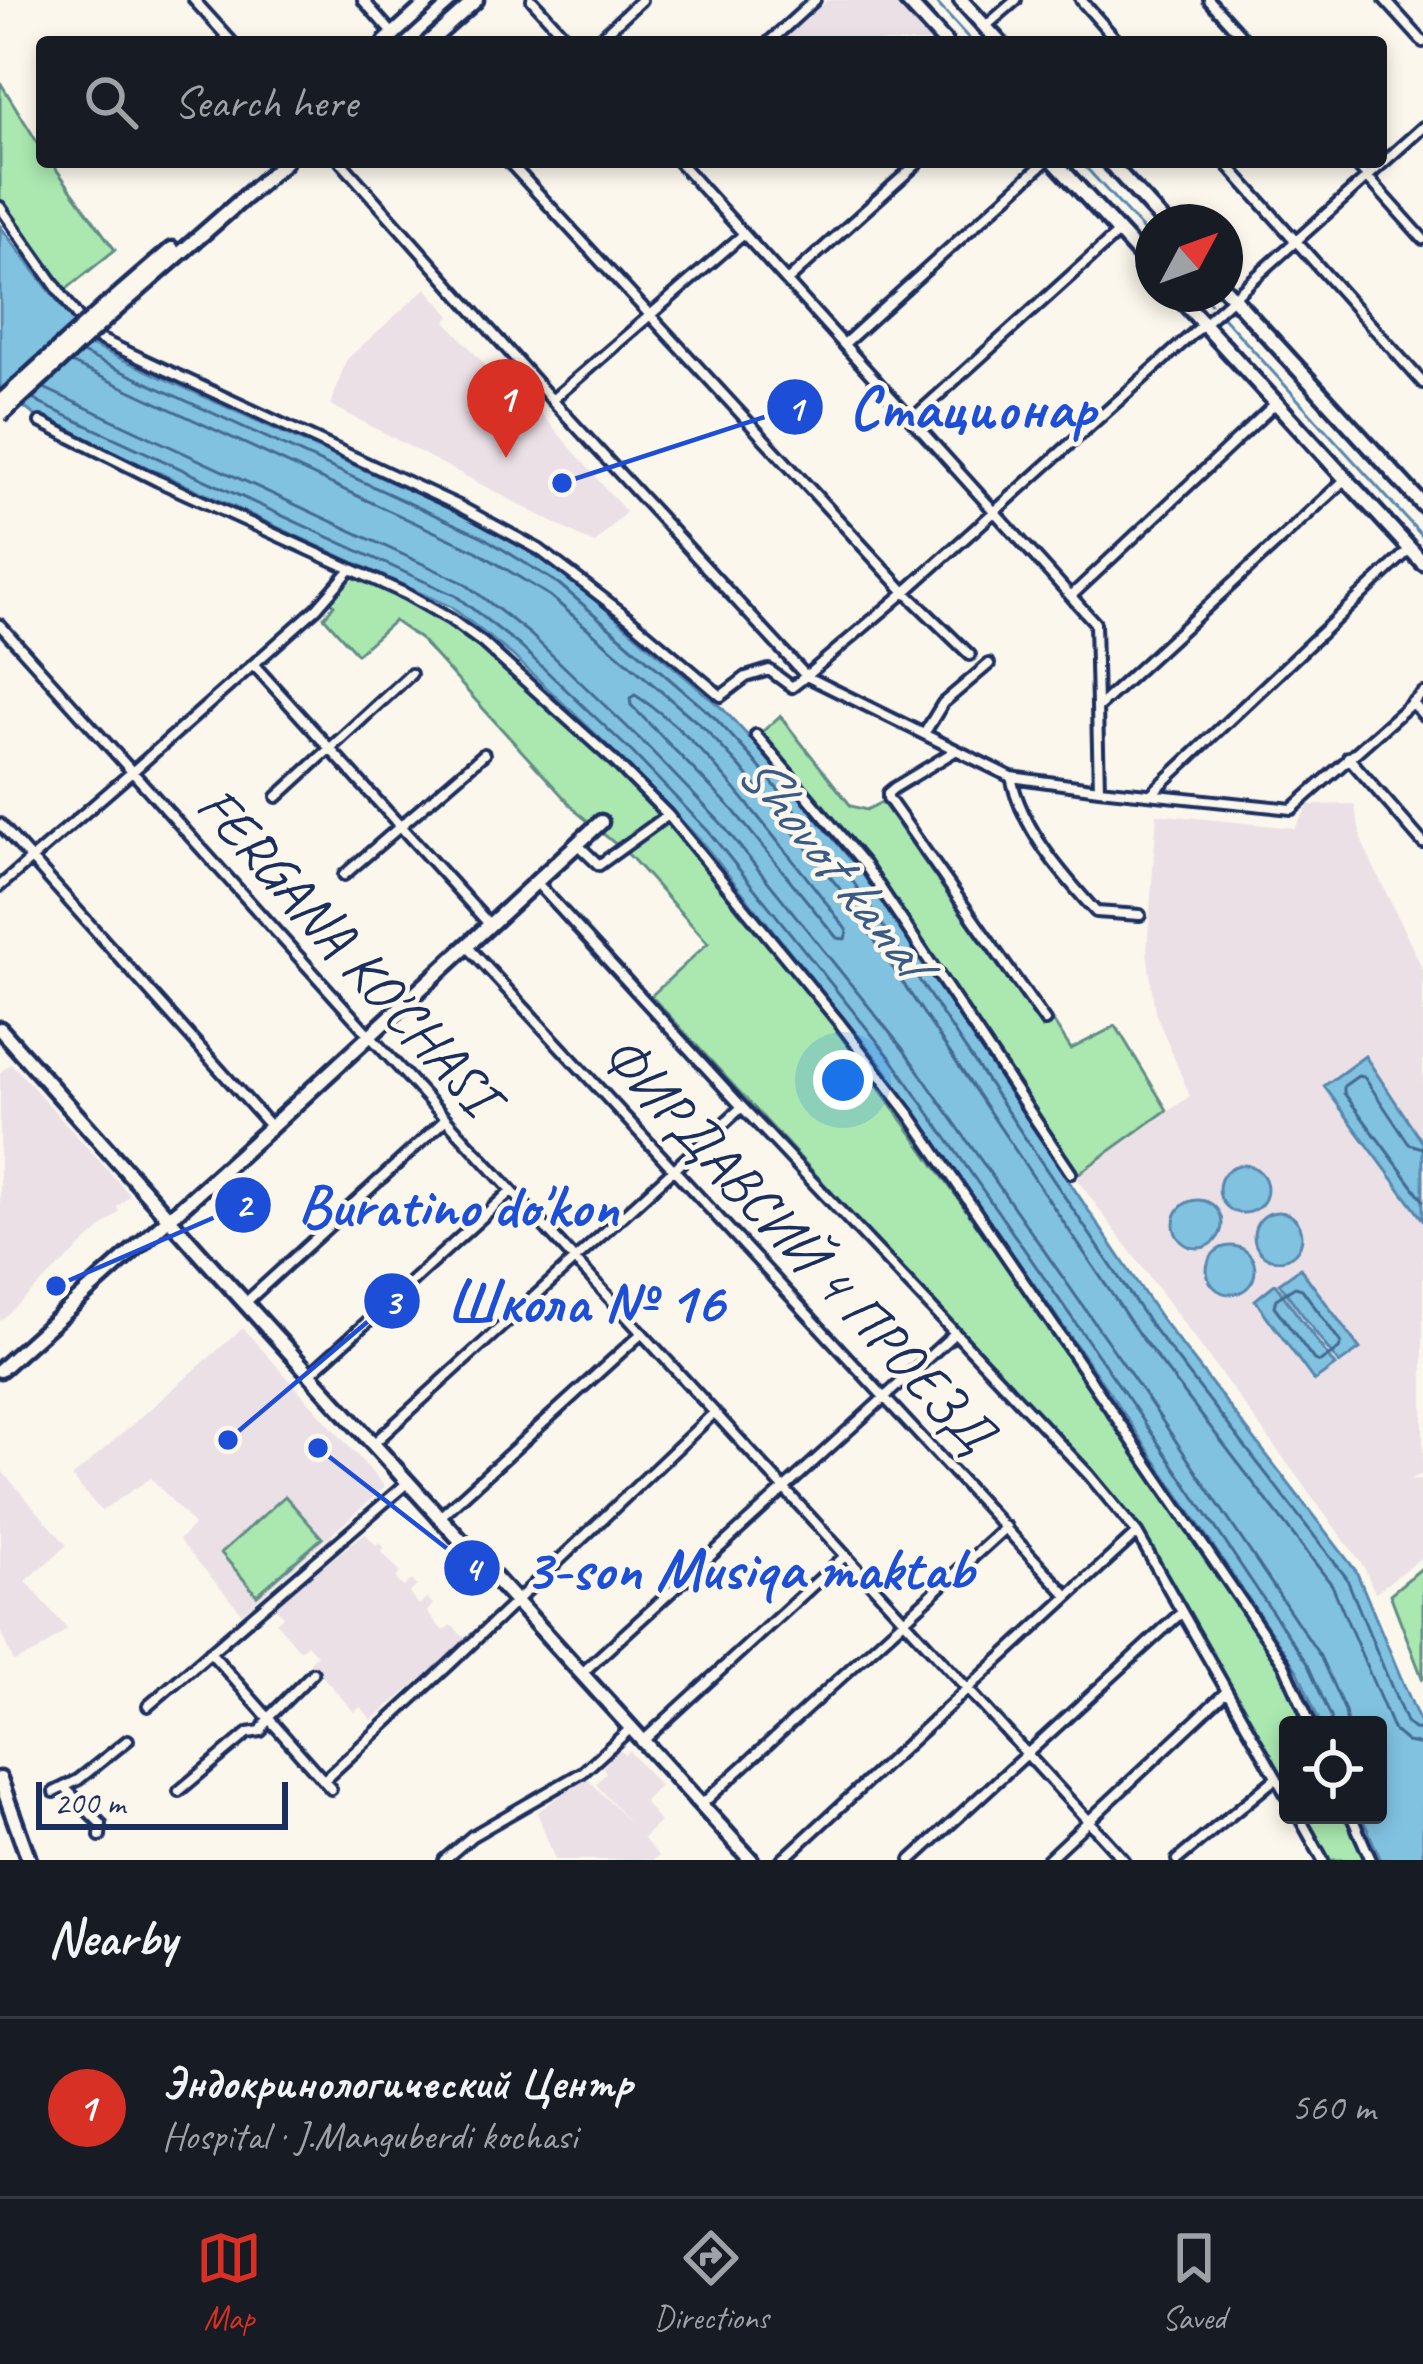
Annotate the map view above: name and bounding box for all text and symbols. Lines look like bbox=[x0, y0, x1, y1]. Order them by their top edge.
search box bbox=[36, 36, 1387, 168]
icon: search bbox=[78, 69, 144, 135]
text: Search here bbox=[174, 74, 357, 131]
north arrow bbox=[1135, 204, 1243, 312]
pin: 1 bbox=[467, 359, 545, 458]
callout: Стационар bbox=[765, 359, 1119, 455]
text: Стационар bbox=[849, 370, 1099, 446]
text: 1 bbox=[787, 385, 807, 431]
water label: Shovot kanal bbox=[721, 736, 959, 1004]
street label: FERGANA KO'CHASI bbox=[182, 770, 522, 1137]
street label: ФИРДАВСИЙ 4 ПРОЕЗД bbox=[587, 1020, 1013, 1469]
your location bbox=[813, 1050, 873, 1110]
callout: Buratino do'kon bbox=[213, 1157, 642, 1253]
text: Buratino do'kon bbox=[298, 1168, 620, 1244]
text: 2 bbox=[235, 1182, 255, 1228]
callout: Школа № 16 bbox=[362, 1253, 747, 1349]
text: Школа № 16 bbox=[447, 1264, 727, 1340]
text: 3 bbox=[384, 1279, 404, 1325]
callout: 3-son Musiqa maktab bbox=[442, 1520, 996, 1616]
text: 3-son Musiqa maktab bbox=[524, 1531, 977, 1607]
text: 4 bbox=[464, 1546, 484, 1592]
map controls bbox=[1279, 1716, 1387, 1824]
button: locate bbox=[1279, 1716, 1387, 1824]
scale bar bbox=[36, 1776, 288, 1829]
text: 200 m bbox=[54, 1782, 125, 1824]
text: Nearby bbox=[48, 1906, 176, 1970]
text: Эндокринологический Центр bbox=[162, 2055, 633, 2112]
text: 1 bbox=[78, 2083, 96, 2132]
text: 560 m bbox=[1291, 2083, 1375, 2132]
text: Hospital · J.Manguberdi kochasi bbox=[162, 2112, 577, 2161]
tab: Map bbox=[196, 2225, 262, 2339]
tab: Directions bbox=[654, 2225, 769, 2339]
tab: Saved bbox=[1161, 2225, 1227, 2339]

